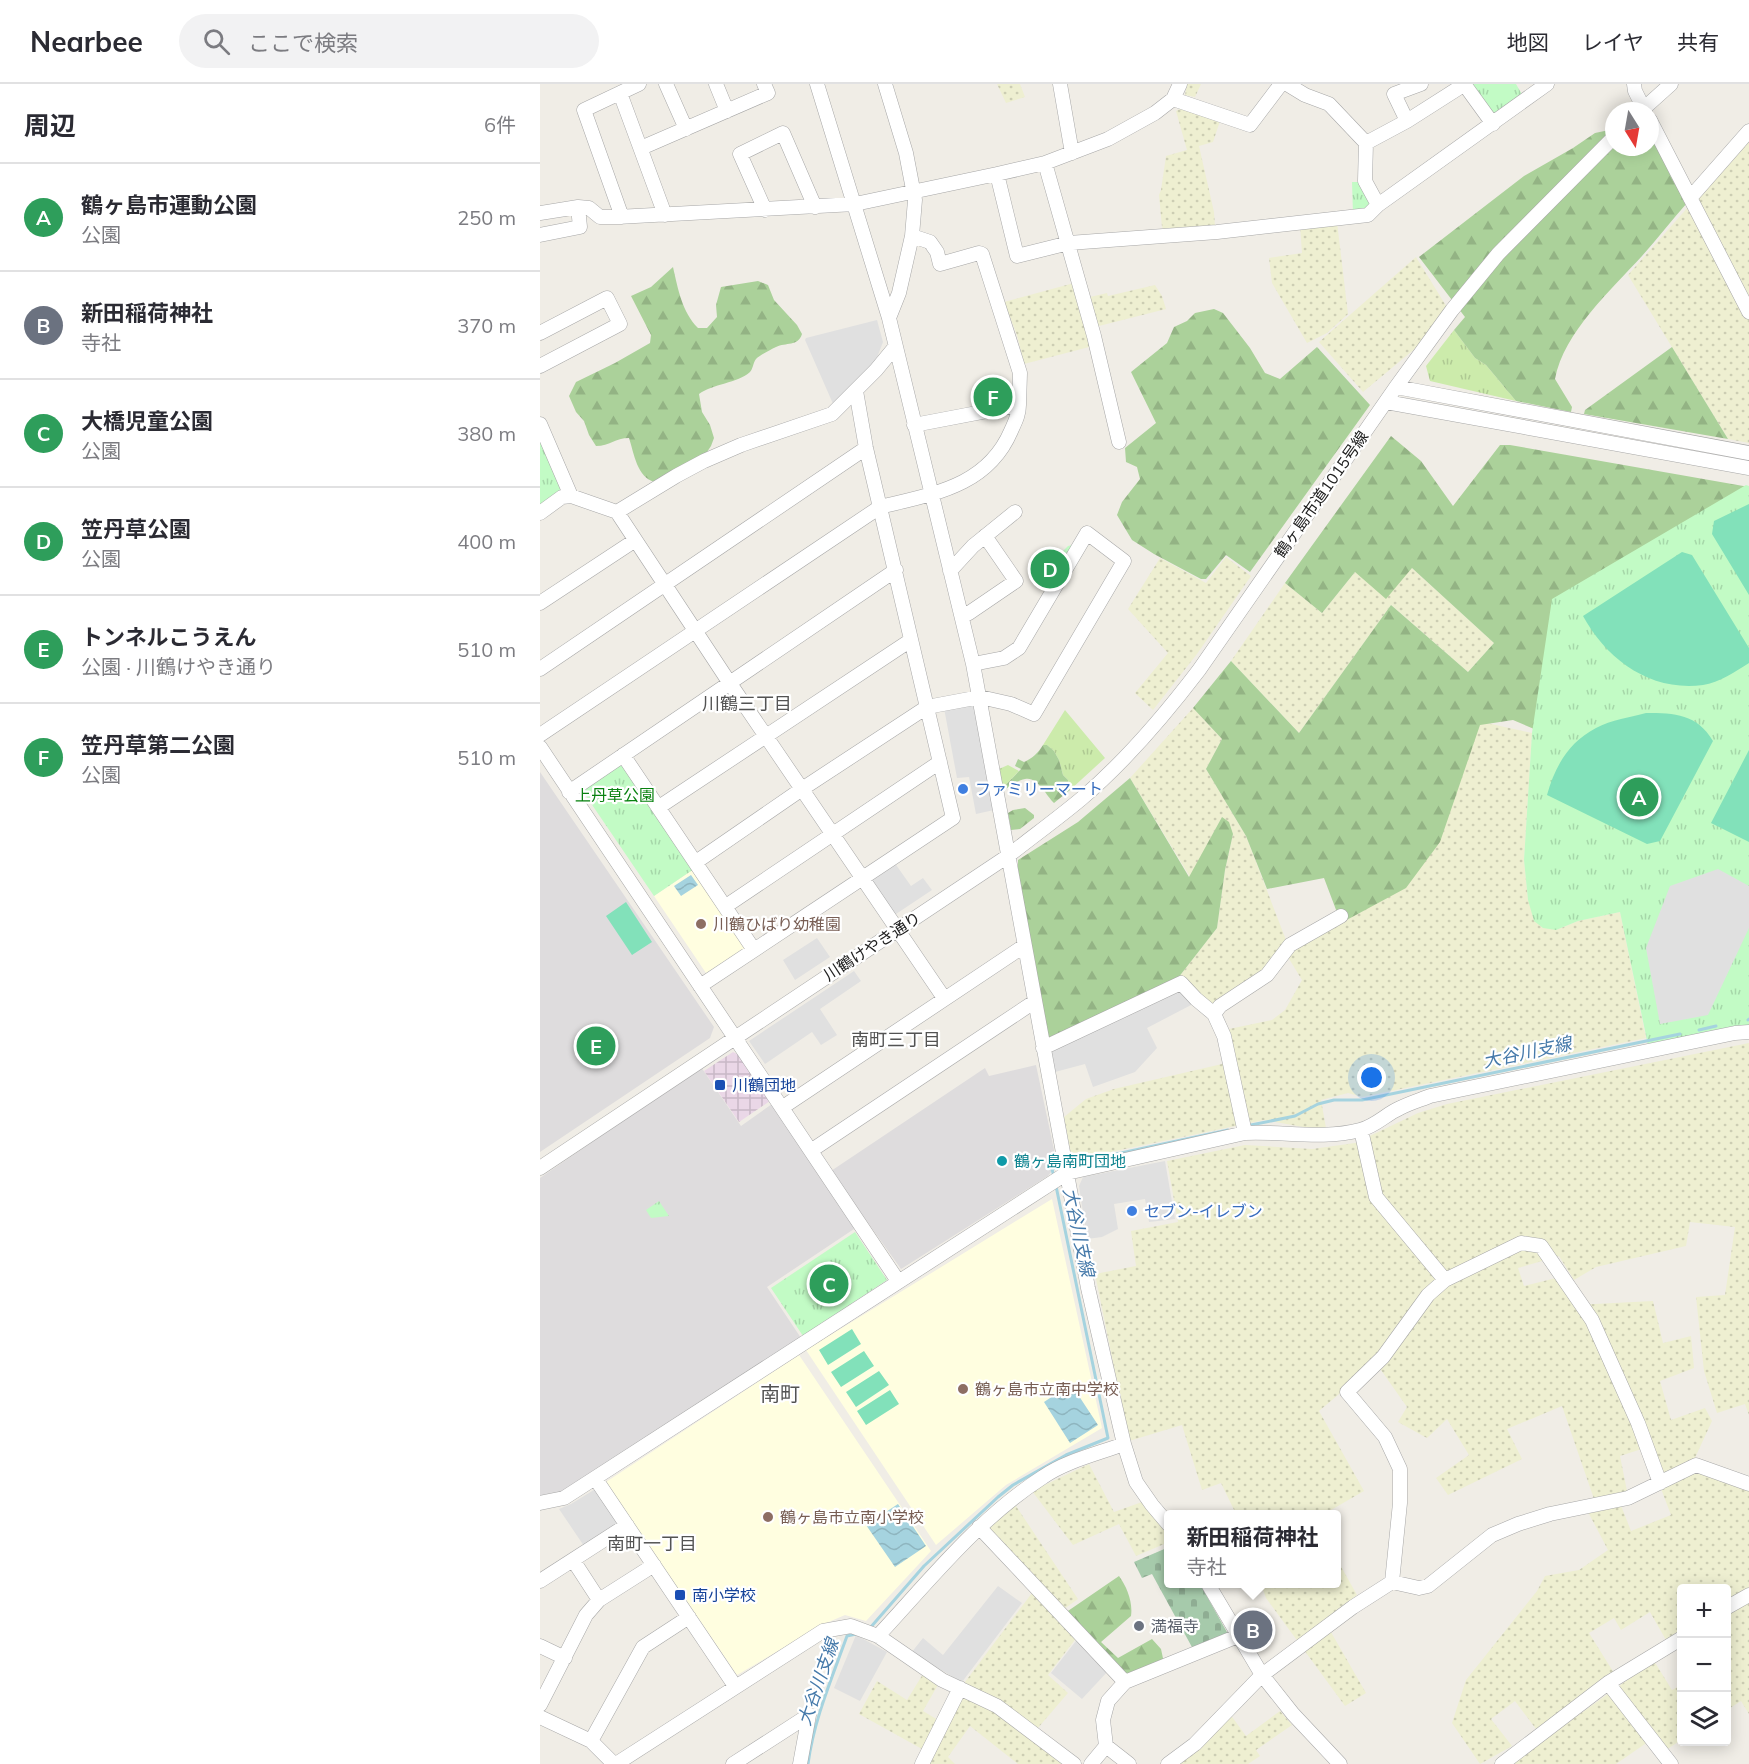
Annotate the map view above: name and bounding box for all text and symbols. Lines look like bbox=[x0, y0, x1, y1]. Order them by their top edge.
search box bbox=[179, 14, 599, 68]
text: Nearbee bbox=[30, 24, 143, 59]
icon: search bbox=[200, 25, 233, 58]
text: ここで検索 bbox=[248, 29, 358, 57]
text: 地図 bbox=[1507, 29, 1549, 55]
text: レイヤ bbox=[1582, 29, 1644, 55]
text: 共有 bbox=[1677, 29, 1719, 55]
north arrow bbox=[1605, 102, 1659, 156]
text: 周辺 bbox=[24, 109, 76, 142]
text: 6件 bbox=[484, 112, 516, 137]
text: 鶴ヶ島市運動公園 bbox=[81, 191, 257, 219]
text: A bbox=[36, 205, 51, 230]
text: 250 m bbox=[457, 205, 516, 230]
text: 公園 bbox=[81, 222, 121, 247]
text: 新田稲荷神社 bbox=[81, 299, 213, 327]
text: B bbox=[37, 313, 50, 338]
text: 370 m bbox=[457, 313, 516, 338]
text: 寺社 bbox=[81, 330, 121, 355]
pin: F bbox=[974, 374, 1012, 420]
text: 大橋児童公園 bbox=[81, 407, 213, 435]
text: C bbox=[37, 421, 50, 446]
text: 380 m bbox=[457, 421, 516, 446]
street label: 鶴ヶ島市道1015号線 bbox=[1270, 427, 1372, 561]
text: 公園 bbox=[81, 438, 121, 463]
text: 笠丹草公園 bbox=[81, 515, 191, 543]
text: D bbox=[36, 529, 51, 554]
text: 400 m bbox=[457, 529, 516, 554]
text: 公園 bbox=[81, 546, 121, 571]
pin: D bbox=[1030, 546, 1070, 592]
text: トンネルこうえん bbox=[81, 623, 257, 651]
text: E bbox=[38, 637, 49, 662]
text: 510 m bbox=[457, 637, 516, 662]
text: 公園 · 川鶴けやき通り bbox=[81, 654, 276, 679]
district label: 川鶴三丁目 bbox=[702, 692, 792, 715]
text: 笠丹草第二公園 bbox=[81, 731, 235, 759]
text: F bbox=[38, 745, 49, 770]
text: 510 m bbox=[457, 745, 516, 770]
text: 公園 bbox=[81, 762, 121, 787]
pin: A bbox=[1620, 774, 1658, 820]
place label: ファミリーマート bbox=[975, 779, 1103, 799]
marker: ファミリーマート bbox=[956, 782, 970, 796]
park label: 上丹草公園 bbox=[575, 785, 655, 805]
street label: 川鶴けやき通り bbox=[820, 907, 924, 985]
place label: 川鶴ひばり幼稚園 bbox=[713, 914, 841, 934]
marker: 川鶴ひばり幼稚園 bbox=[694, 917, 708, 931]
pin: E bbox=[576, 1024, 616, 1068]
district label: 南町三丁目 bbox=[851, 1028, 941, 1051]
water label: 大谷川支線 bbox=[1481, 1031, 1575, 1073]
your location bbox=[1357, 1063, 1386, 1092]
place label: 川鶴団地 bbox=[732, 1075, 796, 1095]
marker: 川鶴団地 bbox=[713, 1078, 727, 1092]
place label: 鶴ヶ島南町団地 bbox=[1014, 1151, 1126, 1171]
marker: 鶴ヶ島南町団地 bbox=[995, 1154, 1009, 1168]
water label: 大谷川支線 bbox=[1058, 1186, 1100, 1280]
place label: セブン-イレブン bbox=[1144, 1201, 1263, 1221]
marker: セブン-イレブン bbox=[1125, 1204, 1139, 1218]
pin: C bbox=[810, 1262, 848, 1306]
place label: 鶴ヶ島市立南中学校 bbox=[975, 1379, 1119, 1399]
district label: 南町 bbox=[760, 1381, 800, 1406]
marker: 鶴ヶ島市立南中学校 bbox=[956, 1382, 970, 1396]
place label: 鶴ヶ島市立南小学校 bbox=[780, 1507, 924, 1527]
marker: 鶴ヶ島市立南小学校 bbox=[761, 1510, 775, 1524]
popup bbox=[1164, 1510, 1341, 1588]
text: 新田稲荷神社 bbox=[1186, 1523, 1319, 1551]
district label: 南町一丁目 bbox=[607, 1532, 697, 1555]
text: 寺社 bbox=[1186, 1554, 1226, 1579]
map controls bbox=[1677, 1584, 1731, 1746]
button: + bbox=[1677, 1584, 1731, 1638]
place label: 南小学校 bbox=[692, 1585, 756, 1605]
marker: 南小学校 bbox=[673, 1588, 687, 1602]
pin: B bbox=[1234, 1608, 1272, 1652]
place label: 満福寺 bbox=[1151, 1616, 1199, 1636]
marker: 満福寺 bbox=[1132, 1619, 1146, 1633]
water label: 大谷川支線 bbox=[792, 1634, 844, 1728]
button: − bbox=[1677, 1638, 1731, 1692]
button: layers bbox=[1677, 1692, 1731, 1746]

